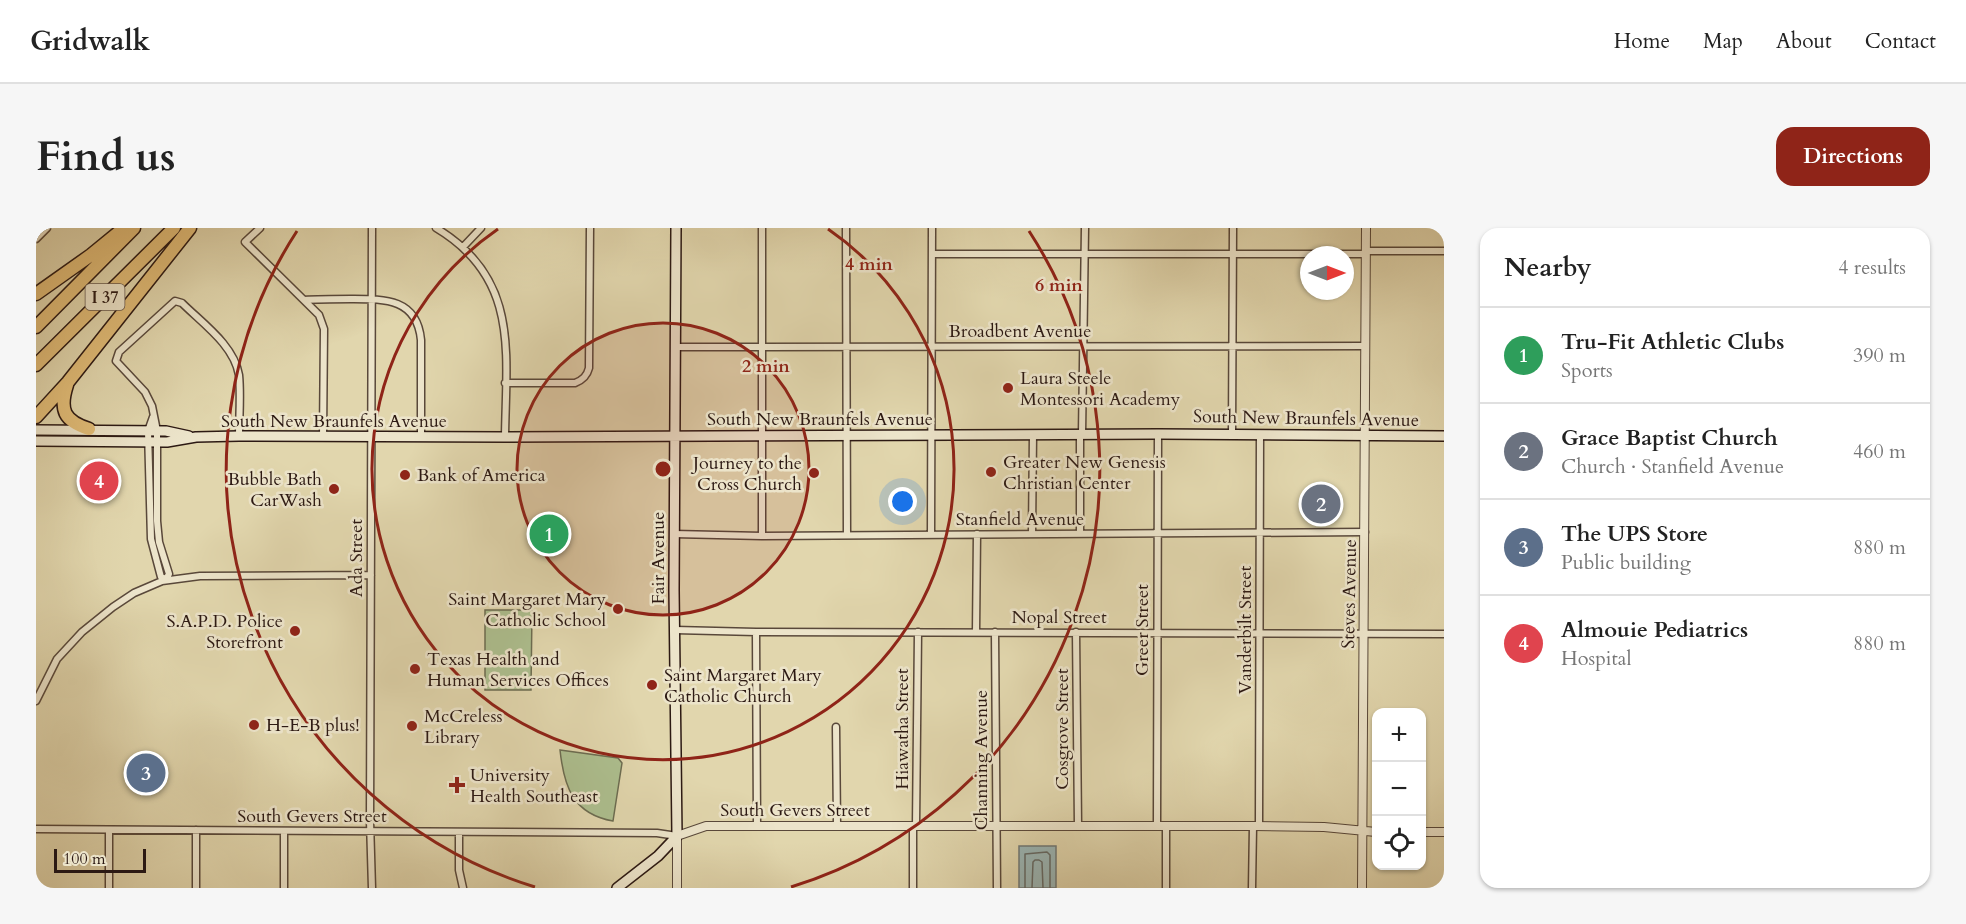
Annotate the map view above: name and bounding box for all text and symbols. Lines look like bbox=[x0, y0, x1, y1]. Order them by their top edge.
text: Gridwalk bbox=[30, 22, 150, 60]
text: Home bbox=[1614, 27, 1670, 56]
text: Map bbox=[1703, 27, 1743, 56]
text: About bbox=[1776, 27, 1832, 56]
text: Contact bbox=[1865, 27, 1936, 56]
button: Directions bbox=[1776, 127, 1930, 186]
text: Find us bbox=[36, 128, 176, 185]
north arrow bbox=[1300, 246, 1354, 300]
text: Nearby bbox=[1504, 250, 1592, 285]
text: 4 min bbox=[845, 252, 893, 277]
text: 4 results bbox=[1838, 254, 1906, 281]
text: 6 min bbox=[1035, 273, 1083, 298]
road number: I 37 bbox=[86, 284, 124, 310]
street label: Broadbent Avenue bbox=[949, 319, 1091, 344]
text: Tru-Fit Athletic Clubs bbox=[1561, 327, 1784, 357]
text: 1 bbox=[1518, 342, 1529, 369]
text: 390 m bbox=[1853, 342, 1906, 369]
text: 2 min bbox=[742, 354, 790, 379]
text: Sports bbox=[1561, 357, 1613, 384]
place label: Laura Steele Montessori Academy bbox=[1020, 366, 1181, 412]
marker: Laura Steele Montessori Academy bbox=[1001, 381, 1015, 395]
street label: South New Braunfels Avenue bbox=[1193, 404, 1419, 433]
street label: South New Braunfels Avenue bbox=[707, 407, 933, 432]
street label: South New Braunfels Avenue bbox=[221, 409, 447, 434]
text: Grace Baptist Church bbox=[1561, 423, 1778, 453]
text: 2 bbox=[1518, 438, 1529, 465]
text: 460 m bbox=[1853, 438, 1906, 465]
place label: Greater New Genesis Christian Center bbox=[1003, 450, 1166, 496]
place label: Journey to the Cross Church bbox=[690, 451, 802, 497]
text: Church · Stanfield Avenue bbox=[1561, 453, 1784, 480]
pin: 4 bbox=[80, 458, 118, 504]
centre of rings bbox=[653, 459, 673, 479]
place label: Bank of America bbox=[417, 463, 546, 488]
marker: Greater New Genesis Christian Center bbox=[984, 465, 998, 479]
marker: Journey to the Cross Church bbox=[807, 466, 821, 480]
place label: Bubble Bath CarWash bbox=[227, 467, 322, 513]
marker: Bank of America bbox=[398, 468, 412, 482]
marker: Bubble Bath CarWash bbox=[327, 482, 341, 496]
pin: 2 bbox=[1302, 482, 1340, 526]
your location bbox=[888, 487, 917, 516]
street label: Stanfield Avenue bbox=[956, 507, 1084, 532]
pin: 1 bbox=[530, 512, 568, 556]
street label: Fair Avenue bbox=[646, 512, 671, 604]
street label: Ada Street bbox=[344, 519, 369, 597]
text: The UPS Store bbox=[1561, 519, 1708, 549]
text: 3 bbox=[1518, 534, 1529, 561]
text: 880 m bbox=[1853, 534, 1906, 561]
street label: Steves Avenue bbox=[1336, 539, 1363, 649]
text: Public building bbox=[1561, 549, 1691, 576]
street label: Vanderbilt Street bbox=[1233, 565, 1258, 694]
street label: Greer Street bbox=[1130, 584, 1155, 676]
place label: Saint Margaret Mary Catholic School bbox=[448, 587, 606, 633]
marker: Saint Margaret Mary Catholic School bbox=[611, 602, 625, 616]
street label: Nopal Street bbox=[1011, 605, 1107, 630]
place label: S.A.P.D. Police Storefront bbox=[166, 609, 283, 655]
text: Almouie Pediatrics bbox=[1561, 615, 1748, 645]
marker: S.A.P.D. Police Storefront bbox=[288, 624, 302, 638]
text: 4 bbox=[1518, 630, 1529, 657]
text: 880 m bbox=[1853, 630, 1906, 657]
text: Hospital bbox=[1561, 645, 1632, 672]
place label: Texas Health and Human Services Offices bbox=[427, 647, 609, 693]
marker: Texas Health and Human Services Offices bbox=[408, 662, 422, 676]
place label: Saint Margaret Mary Catholic Church bbox=[664, 663, 822, 709]
street label: Hiawatha Street bbox=[890, 668, 915, 790]
street label: Cosgrove Street bbox=[1050, 668, 1075, 790]
marker: Saint Margaret Mary Catholic Church bbox=[645, 678, 659, 692]
street label: Channing Avenue bbox=[969, 690, 994, 830]
place label: McCreless Library bbox=[424, 704, 502, 750]
map controls bbox=[1372, 708, 1426, 870]
button: + bbox=[1372, 708, 1426, 762]
place label: H-E-B plus! bbox=[266, 713, 360, 738]
marker: H-E-B plus! bbox=[247, 718, 261, 732]
marker: McCreless Library bbox=[405, 719, 419, 733]
pin: 3 bbox=[126, 750, 166, 796]
button: − bbox=[1372, 762, 1426, 816]
place label: University Health Southeast bbox=[470, 763, 598, 809]
marker: University Health Southeast bbox=[448, 776, 466, 794]
street label: South Gevers Street bbox=[720, 798, 870, 823]
street label: South Gevers Street bbox=[237, 804, 387, 829]
button: locate bbox=[1372, 816, 1426, 870]
scale bar bbox=[54, 846, 146, 874]
text: 100 m bbox=[63, 848, 105, 870]

